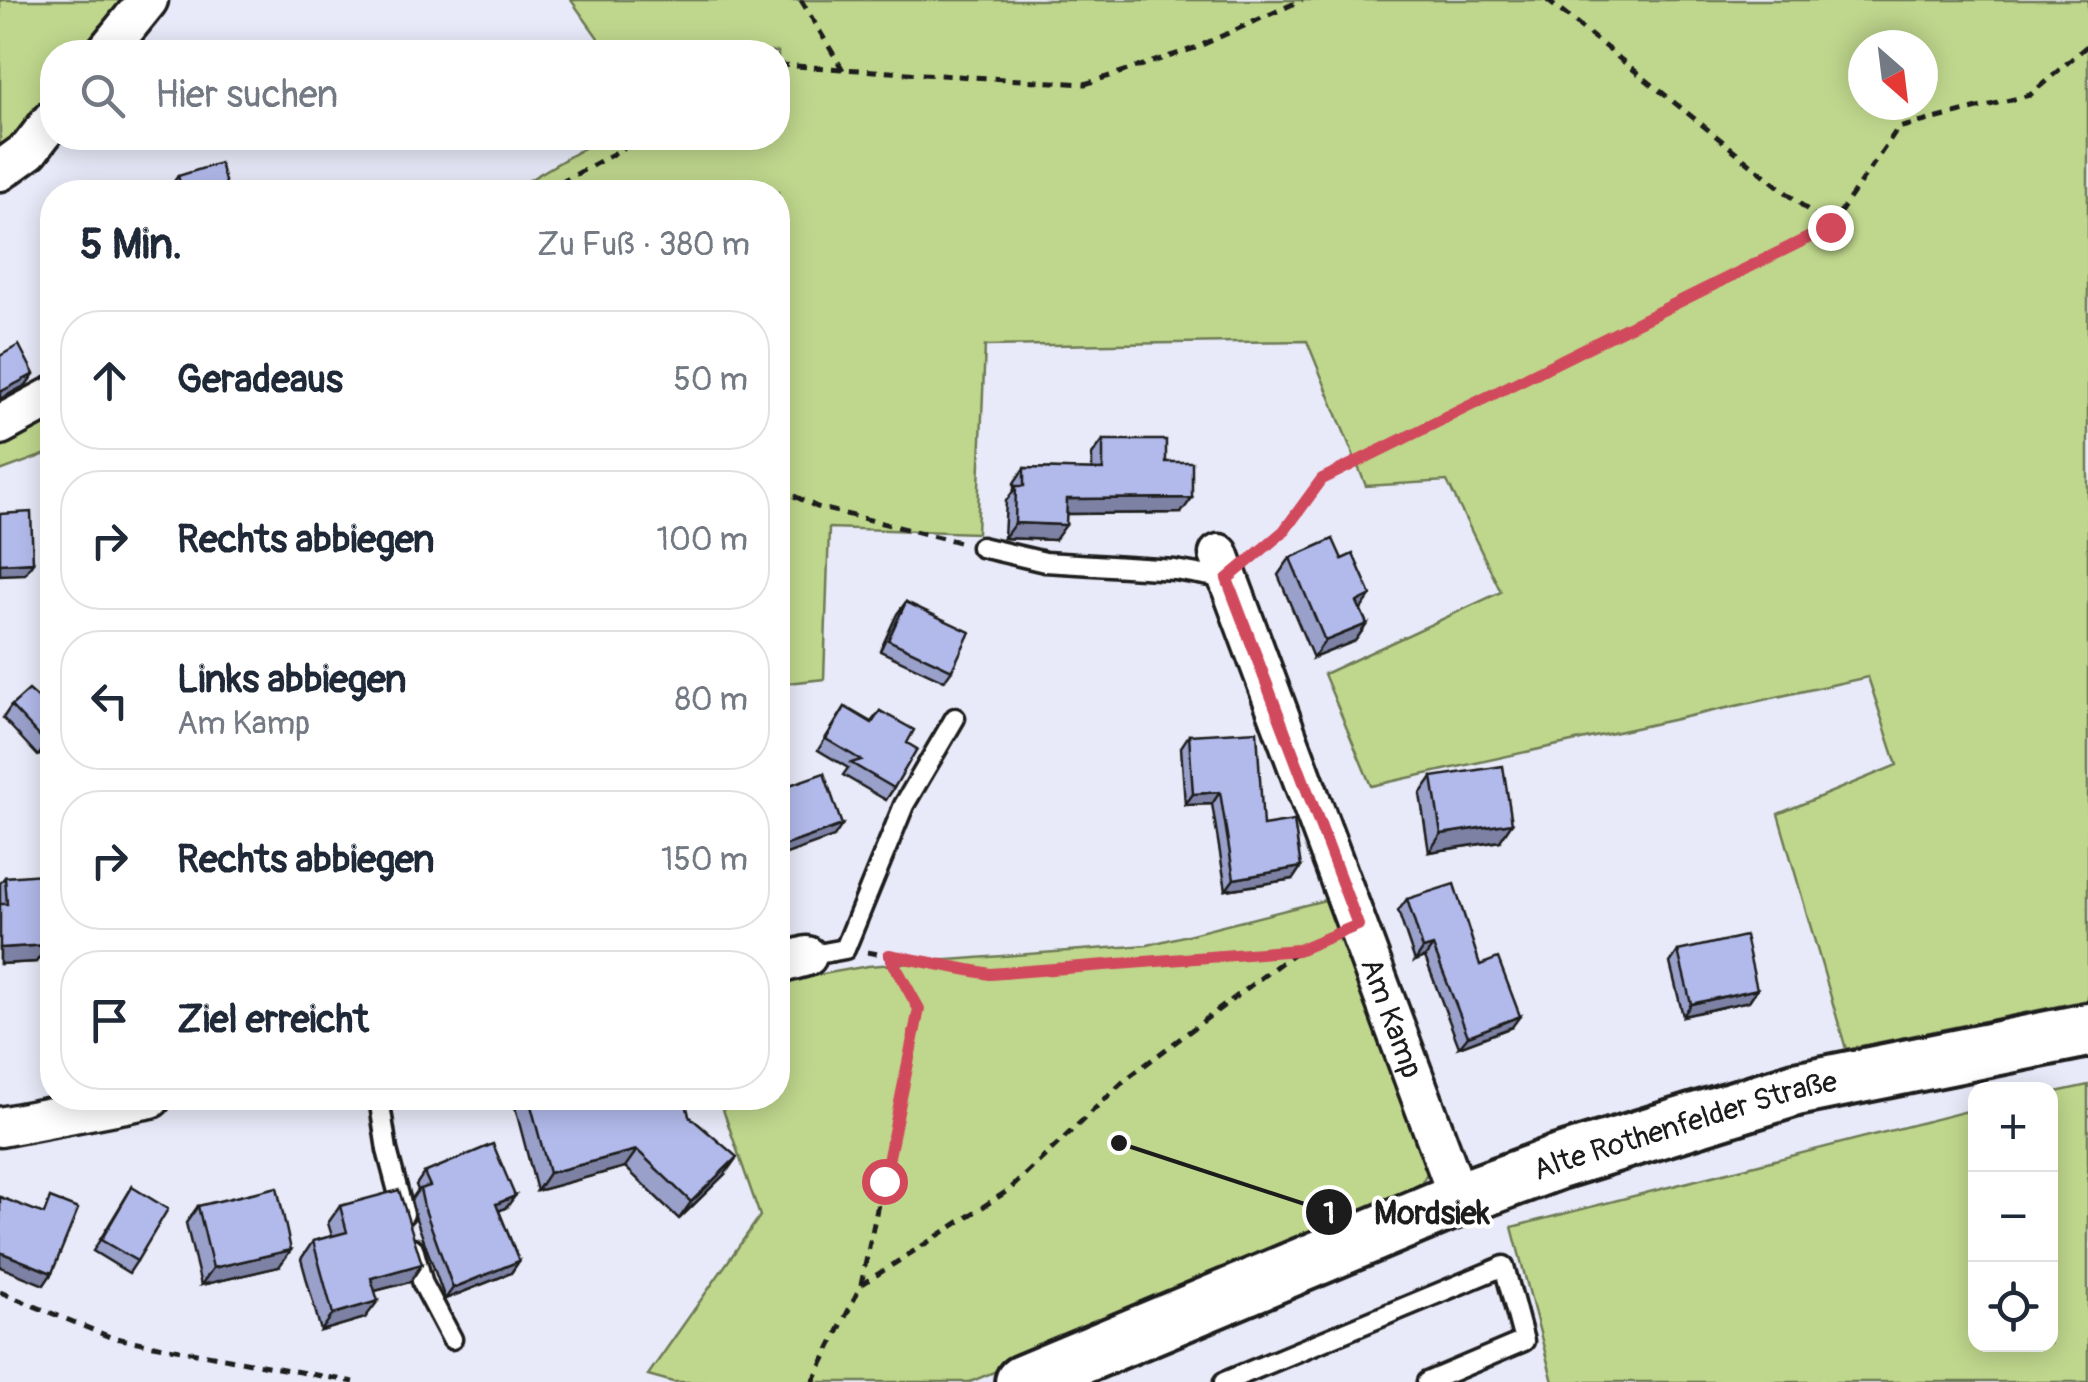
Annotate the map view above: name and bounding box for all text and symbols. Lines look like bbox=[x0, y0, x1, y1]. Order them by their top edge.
north arrow bbox=[1848, 30, 1938, 120]
search box bbox=[40, 40, 790, 150]
icon: search bbox=[75, 68, 130, 123]
text: Hier suchen bbox=[155, 71, 338, 119]
route end bbox=[1808, 205, 1854, 251]
text: 5 Min. bbox=[80, 219, 182, 271]
text: Zu Fuß · 380 m bbox=[537, 225, 750, 265]
icon: ahead bbox=[82, 353, 137, 408]
text: Geradeaus bbox=[177, 356, 343, 404]
text: 50 m bbox=[673, 360, 748, 400]
icon: right bbox=[82, 513, 137, 568]
text: Rechts abbiegen bbox=[177, 516, 435, 564]
text: 100 m bbox=[656, 520, 748, 560]
text: Links abbiegen bbox=[177, 656, 406, 704]
icon: left bbox=[82, 673, 137, 728]
text: 80 m bbox=[675, 680, 748, 720]
text: Am Kamp bbox=[177, 704, 310, 744]
icon: right bbox=[82, 833, 137, 888]
text: Rechts abbiegen bbox=[177, 836, 435, 884]
text: 150 m bbox=[661, 840, 748, 880]
street label: Am Kamp bbox=[1352, 953, 1430, 1083]
icon: arrive bbox=[82, 993, 137, 1048]
text: Ziel erreicht bbox=[177, 996, 369, 1044]
street label: Alte Rothenfelder Straße bbox=[1528, 1063, 1841, 1189]
map controls bbox=[1968, 1082, 2058, 1352]
button: + bbox=[1968, 1082, 2058, 1172]
route start bbox=[862, 1159, 908, 1205]
button: − bbox=[1968, 1172, 2058, 1262]
callout: Mordsiek bbox=[1304, 1181, 1510, 1243]
text: Mordsiek bbox=[1374, 1194, 1491, 1234]
text: 1 bbox=[1323, 1195, 1335, 1232]
button: locate bbox=[1968, 1262, 2058, 1352]

